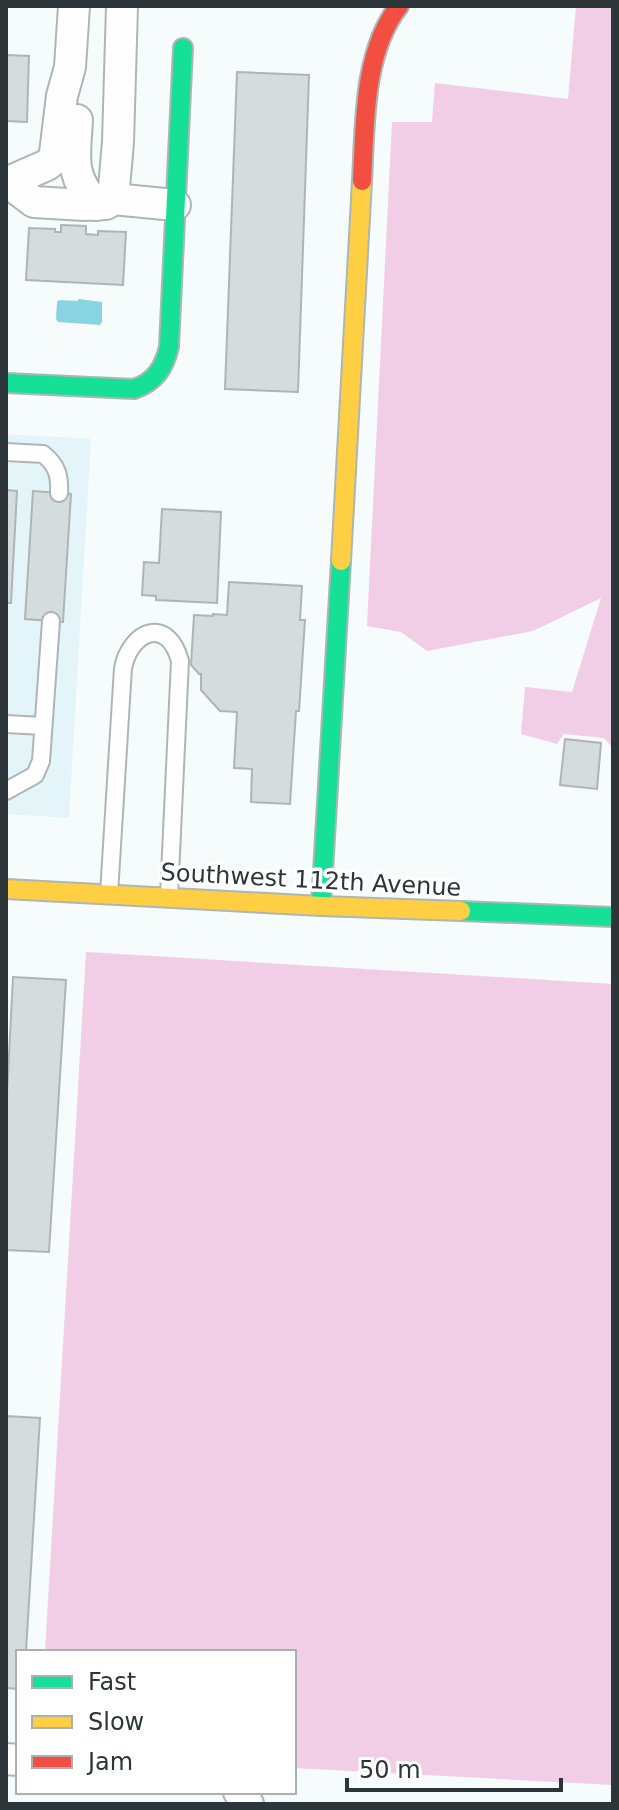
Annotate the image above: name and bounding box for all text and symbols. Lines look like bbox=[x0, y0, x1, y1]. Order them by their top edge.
street label: Southwest 112th Avenue bbox=[160, 858, 462, 902]
legend bbox=[16, 1650, 296, 1794]
text: Fast bbox=[88, 1668, 136, 1696]
text: Slow bbox=[88, 1708, 144, 1736]
scale bar bbox=[347, 1742, 561, 1792]
text: Jam bbox=[86, 1748, 133, 1776]
text: 50 m bbox=[359, 1756, 421, 1784]

